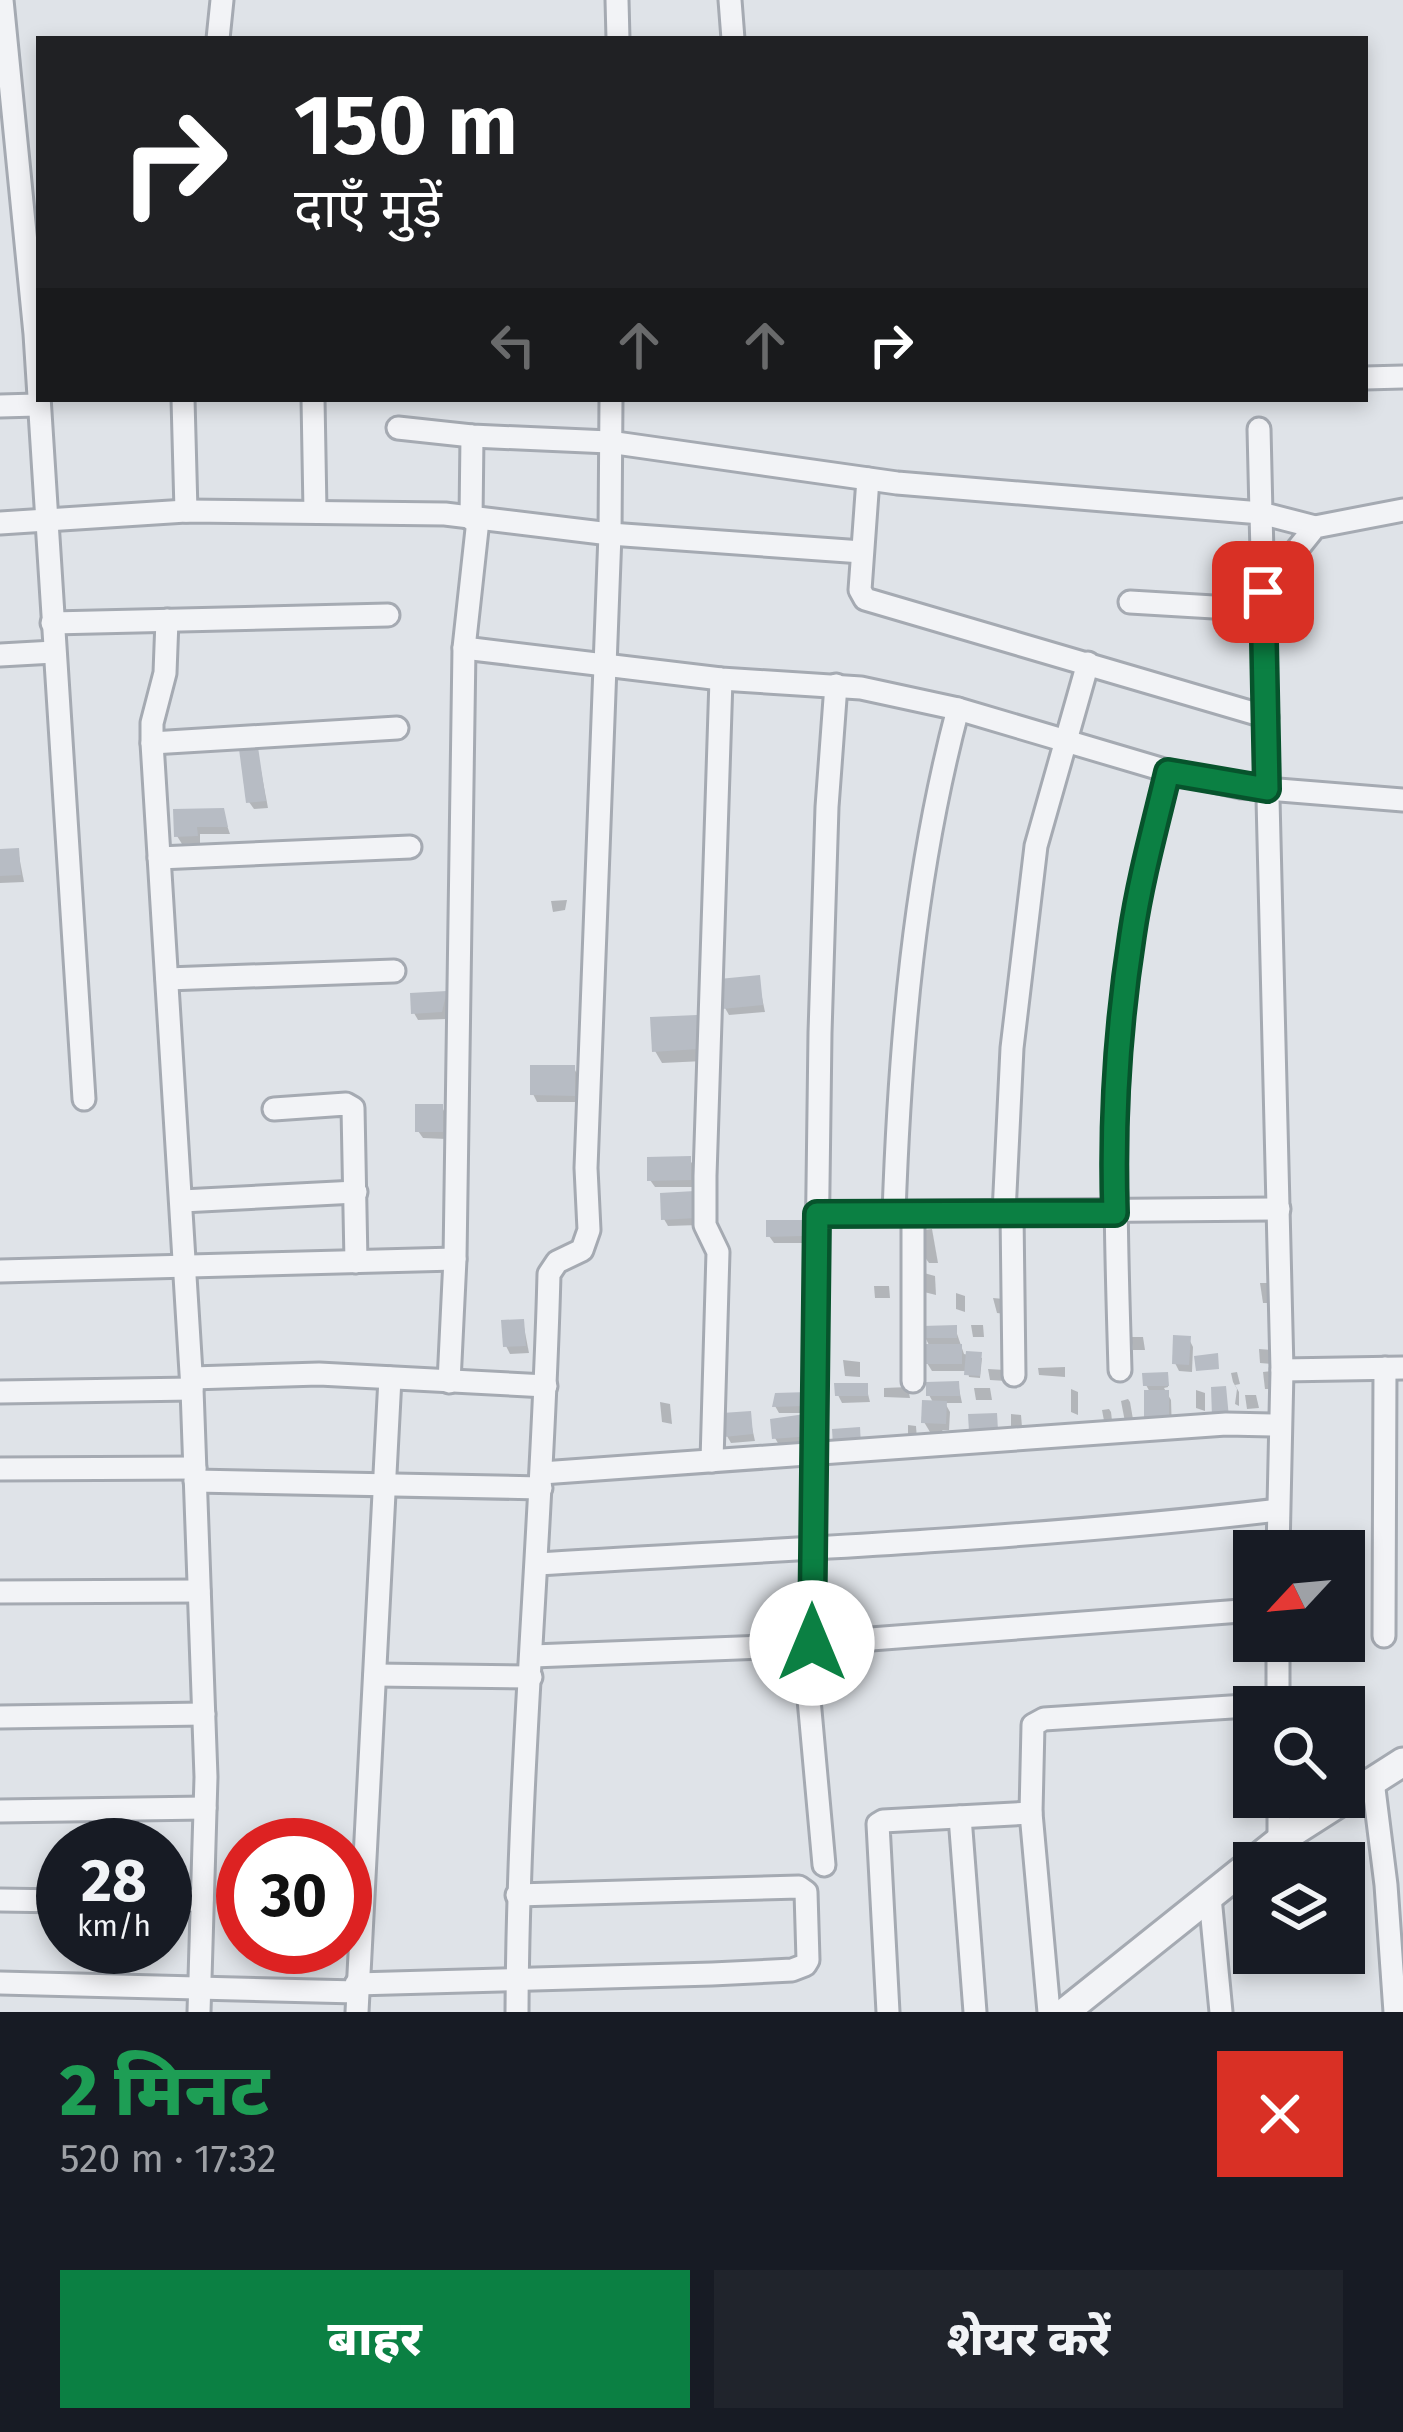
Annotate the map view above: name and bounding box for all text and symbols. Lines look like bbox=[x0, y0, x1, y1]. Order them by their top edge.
text: 150 m bbox=[294, 75, 518, 176]
icon: right bbox=[96, 84, 252, 240]
text: दाएँ मुड़ें bbox=[294, 177, 442, 241]
icon: left bbox=[480, 312, 546, 378]
icon: ahead bbox=[606, 312, 672, 378]
icon: ahead bbox=[732, 312, 798, 378]
icon: right bbox=[858, 312, 924, 378]
pin bbox=[1212, 541, 1314, 643]
icon: arrive bbox=[1230, 559, 1296, 625]
north arrow bbox=[1233, 1530, 1365, 1662]
map controls bbox=[1233, 1530, 1365, 1974]
position arrow bbox=[749, 1580, 875, 1706]
button: search bbox=[1233, 1686, 1365, 1818]
speed limit sign: 30 bbox=[216, 1818, 372, 1974]
button: layers bbox=[1233, 1842, 1365, 1974]
text: 28 bbox=[81, 1845, 147, 1917]
text: km/h bbox=[77, 1908, 151, 1944]
text: 2 मिनट bbox=[60, 2048, 269, 2134]
button: close bbox=[1217, 2051, 1343, 2177]
text: 520 m · 17:32 bbox=[60, 2136, 276, 2182]
button: बाहर bbox=[60, 2270, 690, 2408]
button: शेयर करें bbox=[714, 2270, 1343, 2408]

